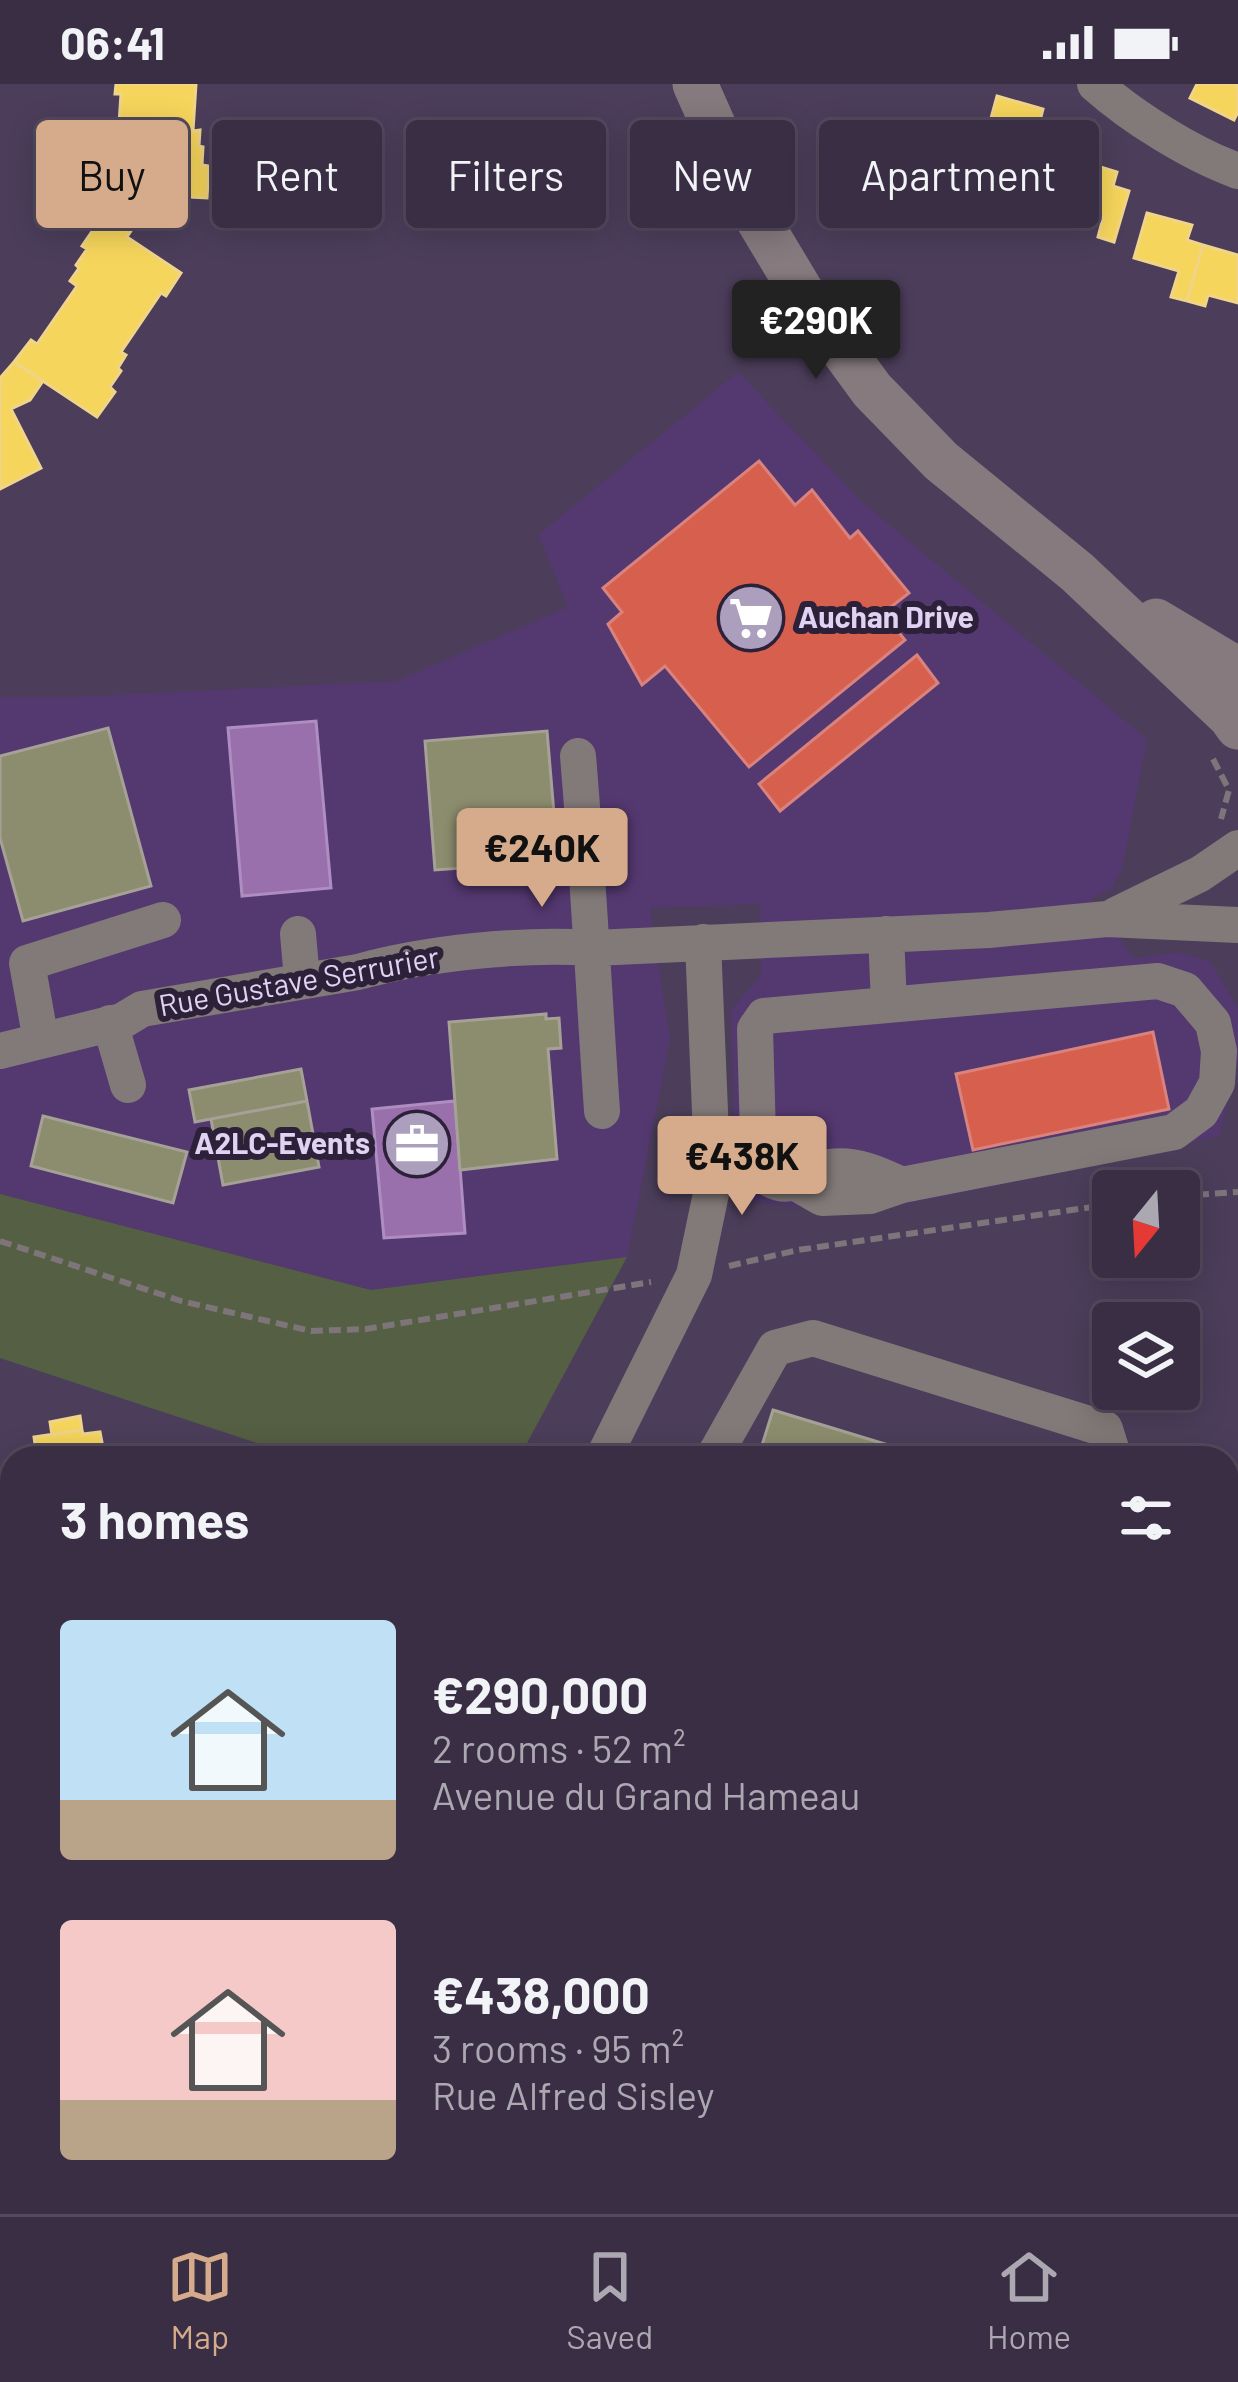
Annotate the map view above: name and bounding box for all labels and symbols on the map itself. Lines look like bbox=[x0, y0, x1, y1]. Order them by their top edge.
pin: €290K bbox=[732, 280, 900, 382]
supermarket icon: Auchan Drive bbox=[716, 583, 786, 653]
place label: Auchan Drive bbox=[798, 598, 974, 634]
pin: €240K bbox=[458, 808, 626, 910]
street label: Rue Gustave Serrurier bbox=[156, 938, 442, 1022]
office icon: A2LC-Events bbox=[382, 1109, 452, 1179]
pin: €438K bbox=[658, 1116, 826, 1218]
place label: A2LC-Events bbox=[194, 1124, 370, 1160]
north arrow bbox=[1092, 1170, 1200, 1278]

